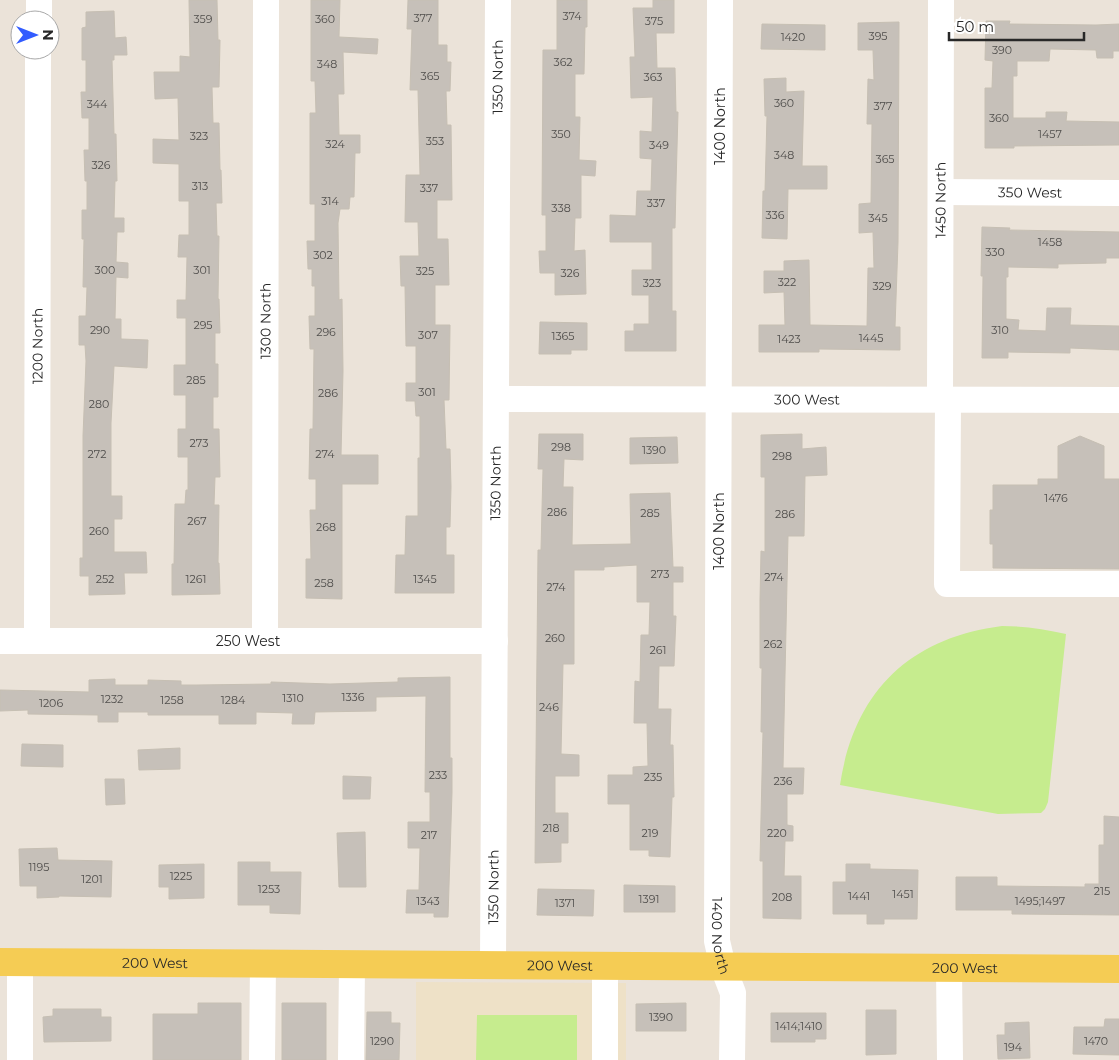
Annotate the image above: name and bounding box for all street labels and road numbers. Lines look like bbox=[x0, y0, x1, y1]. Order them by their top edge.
street label: 1350 North bbox=[488, 40, 507, 114]
street label: 1400 North bbox=[711, 87, 729, 165]
street label: 1450 North bbox=[931, 162, 950, 238]
street label: 350 West bbox=[998, 183, 1063, 202]
street label: 1300 North bbox=[256, 283, 275, 359]
street label: 1200 North bbox=[28, 308, 47, 384]
street label: 300 West bbox=[774, 390, 840, 409]
street label: 1350 North bbox=[486, 446, 505, 520]
street label: 1400 North bbox=[710, 492, 728, 570]
street label: 250 West bbox=[216, 632, 281, 650]
street label: 1350 North bbox=[484, 850, 503, 924]
street label: 1400 North bbox=[708, 897, 734, 977]
street label: 200 West bbox=[122, 954, 188, 972]
street label: 200 West bbox=[527, 956, 593, 975]
street label: 200 West bbox=[932, 959, 998, 977]

